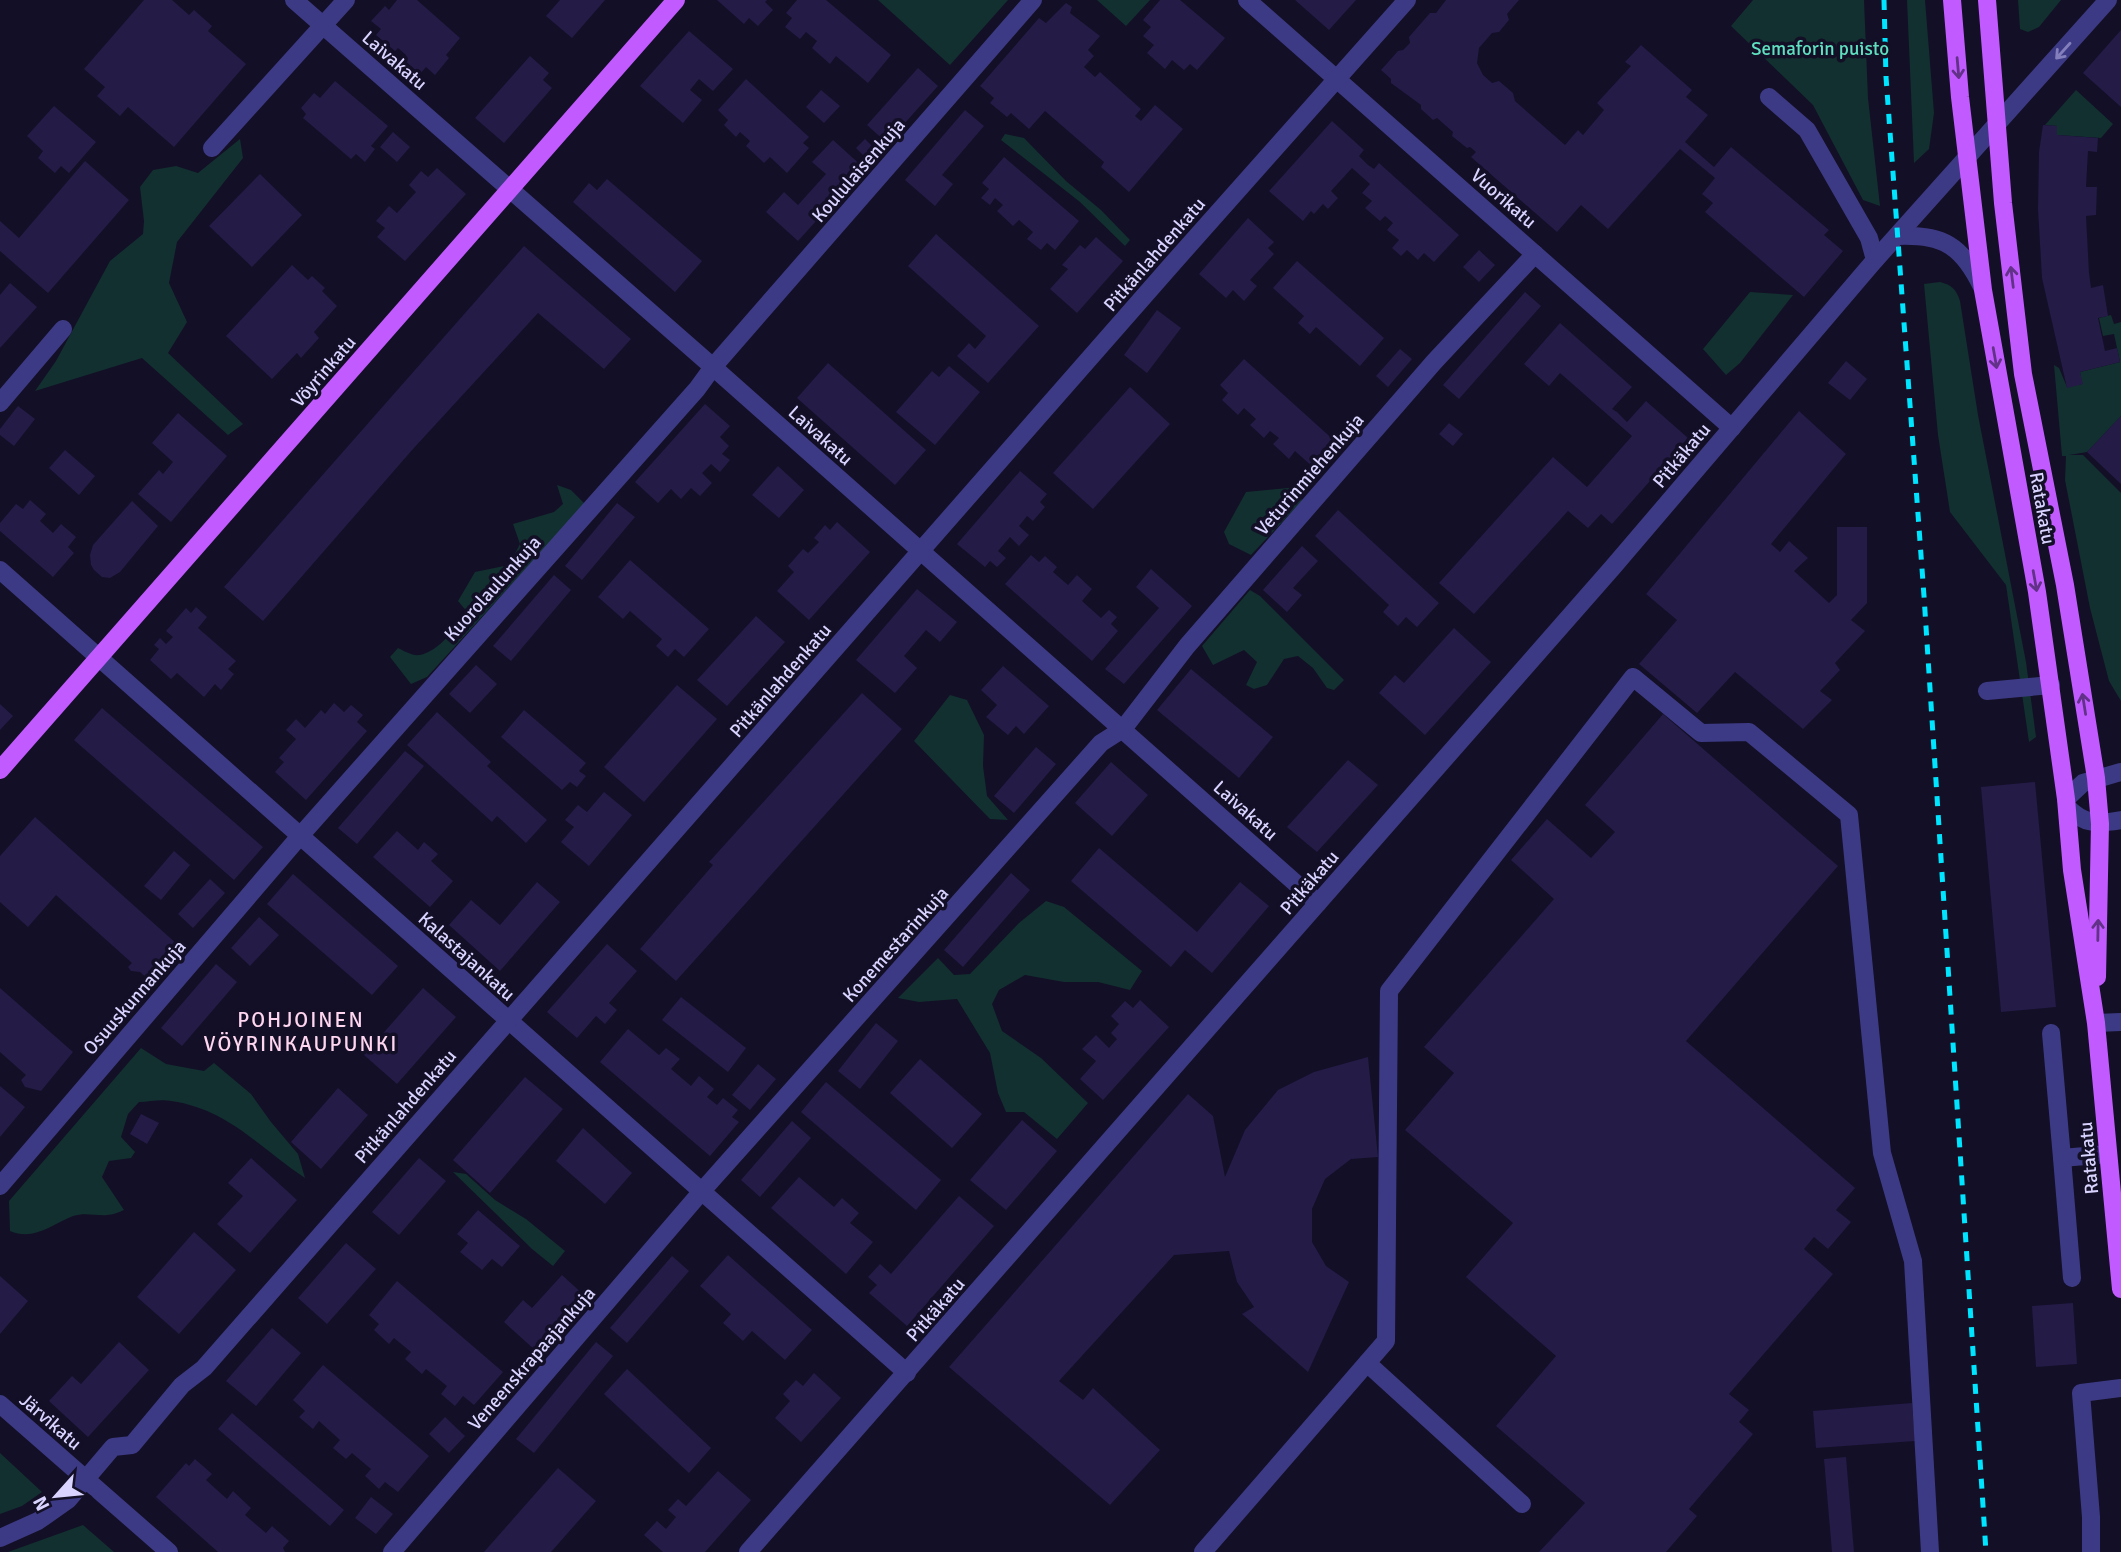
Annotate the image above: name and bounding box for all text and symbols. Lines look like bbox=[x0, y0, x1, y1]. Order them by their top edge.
street label: Laivakatu bbox=[357, 26, 432, 96]
park label: Semaforin puisto bbox=[1751, 37, 1889, 61]
one-way arrow bbox=[2055, 42, 2071, 60]
one-way arrow bbox=[1952, 56, 1965, 79]
street label: Koululaisenkuja bbox=[807, 114, 910, 228]
street label: Vuorikatu bbox=[1466, 164, 1541, 234]
street label: Pitkänlahdenkatu bbox=[1099, 193, 1211, 317]
one-way arrow bbox=[2005, 266, 2018, 289]
street label: Vöyrinkatu bbox=[286, 331, 361, 412]
one-way arrow bbox=[1988, 346, 2002, 369]
street label: Laivakatu bbox=[783, 401, 858, 471]
street label: Veturinmiehenkuja bbox=[1250, 409, 1369, 541]
street label: Pitkäkatu bbox=[1648, 418, 1716, 493]
street label: Ratakatu bbox=[2024, 470, 2060, 546]
street label: Kuorolaulunkuja bbox=[439, 531, 546, 646]
one-way arrow bbox=[2029, 570, 2042, 592]
street label: Pitkänlahdenkatu bbox=[725, 619, 837, 743]
one-way arrow bbox=[2077, 693, 2090, 715]
street label: Laivakatu bbox=[1208, 776, 1283, 846]
street label: Pitkäkatu bbox=[1275, 845, 1344, 920]
street label: Konemestarinkuja bbox=[838, 882, 954, 1007]
street label: Kalastajankatu bbox=[413, 907, 520, 1007]
one-way arrow bbox=[2091, 919, 2105, 942]
street label: Osuuskunnankuja bbox=[78, 935, 191, 1060]
district label: POHJOINEN VÖYRINKAUPUNKI bbox=[204, 1007, 398, 1057]
street label: Pitkänlahdenkatu bbox=[350, 1045, 462, 1169]
street label: Ratakatu bbox=[2074, 1121, 2104, 1195]
street label: Pitkäkatu bbox=[901, 1272, 970, 1347]
street label: Veneenskrapaajankuja bbox=[463, 1282, 601, 1435]
street label: Järvikatu bbox=[14, 1388, 86, 1455]
north arrow bbox=[21, 1461, 91, 1531]
text: N bbox=[28, 1492, 55, 1515]

